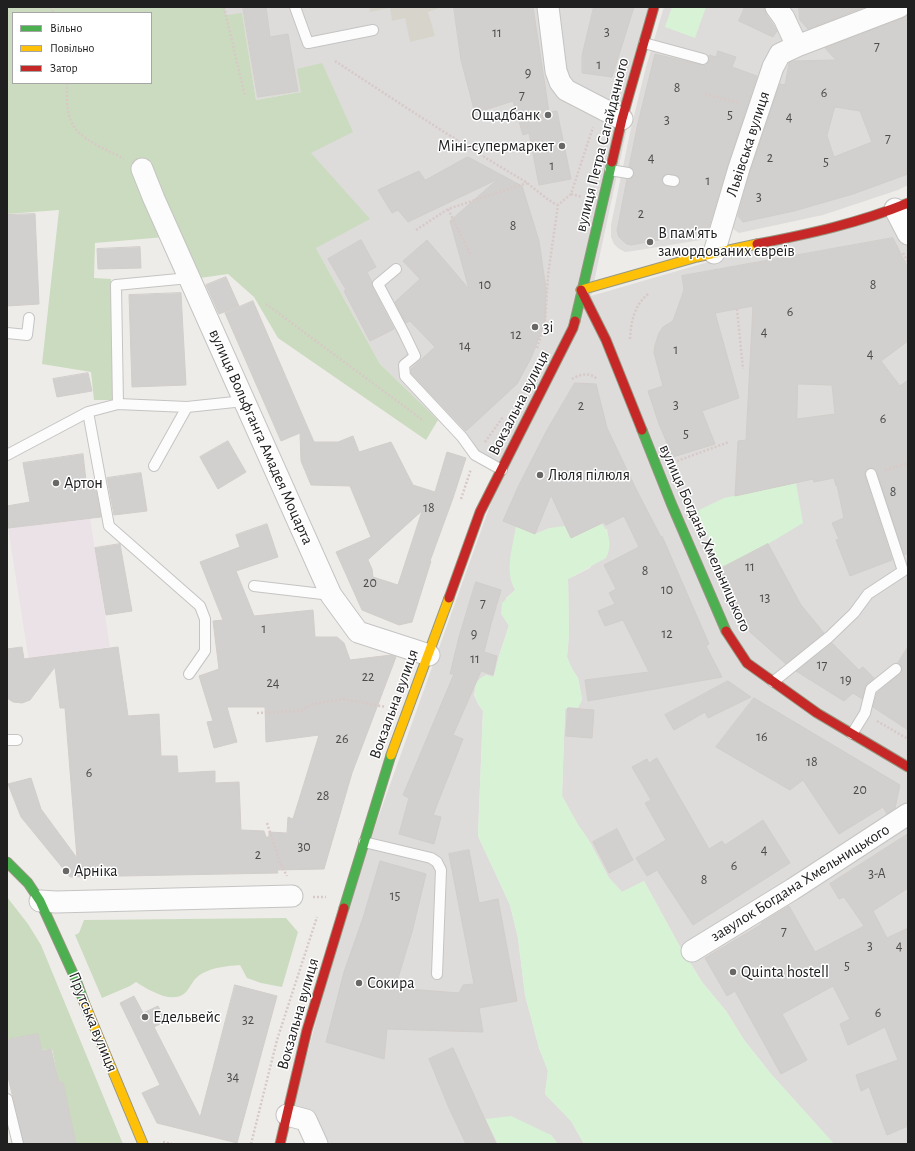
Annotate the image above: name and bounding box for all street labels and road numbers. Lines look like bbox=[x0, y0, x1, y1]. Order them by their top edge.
street label: вулиця Петра Сагайдачного bbox=[571, 56, 633, 234]
street label: Львівська вулиця bbox=[722, 89, 774, 199]
street label: вулиця Вольфганга Амадея Моцарта bbox=[205, 326, 317, 548]
street label: Вокзальна вулиця bbox=[484, 347, 554, 459]
street label: вулиця Богдана Хмельницького bbox=[655, 441, 755, 635]
street label: Вокзальна вулиця bbox=[365, 646, 423, 762]
street label: завулок Богдана Хмельницького bbox=[707, 820, 893, 946]
street label: Вокзальна вулиця bbox=[273, 956, 323, 1072]
street label: Прутська вулиця bbox=[64, 969, 122, 1075]

